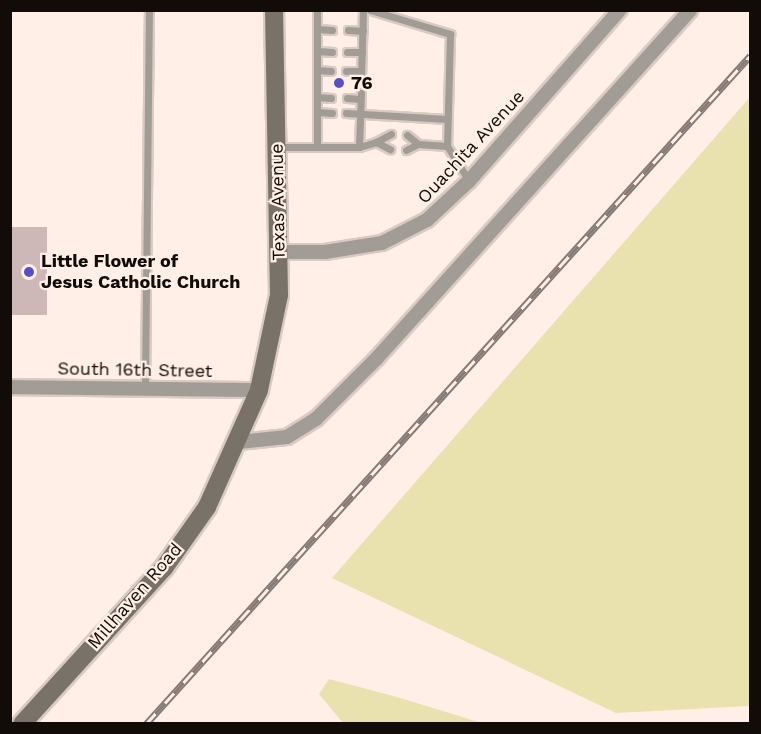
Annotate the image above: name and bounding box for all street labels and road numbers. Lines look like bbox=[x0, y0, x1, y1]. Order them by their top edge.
street label: Ouachita Avenue bbox=[413, 85, 529, 209]
street label: Texas Avenue bbox=[266, 143, 290, 261]
street label: South 16th Street bbox=[57, 358, 213, 382]
street label: Millhaven Road bbox=[83, 539, 187, 653]

